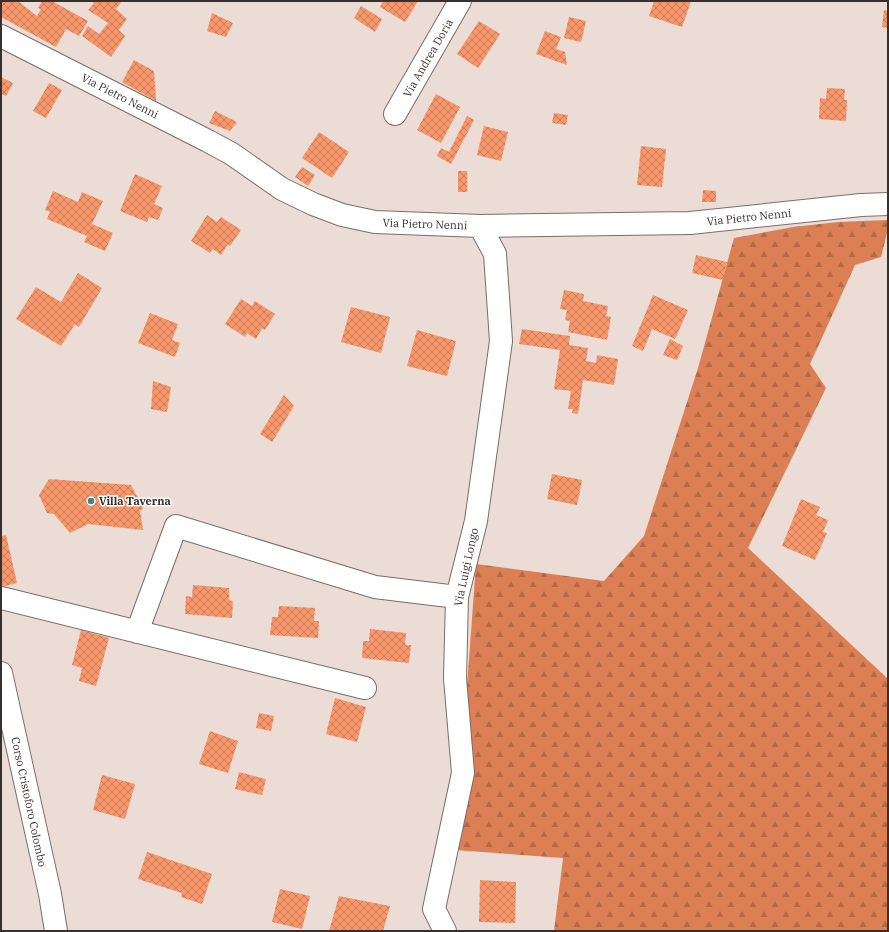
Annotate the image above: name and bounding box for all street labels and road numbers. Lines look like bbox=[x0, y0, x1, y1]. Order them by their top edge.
street label: Via Andrea Doria bbox=[400, 16, 456, 100]
street label: Via Pietro Nenni bbox=[79, 71, 161, 122]
street label: Via Pietro Nenni bbox=[706, 206, 792, 228]
street label: Via Pietro Nenni bbox=[382, 216, 468, 232]
street label: Via Luigi Longo bbox=[451, 527, 481, 607]
street label: Corso Cristoforo Colombo bbox=[8, 736, 50, 868]

